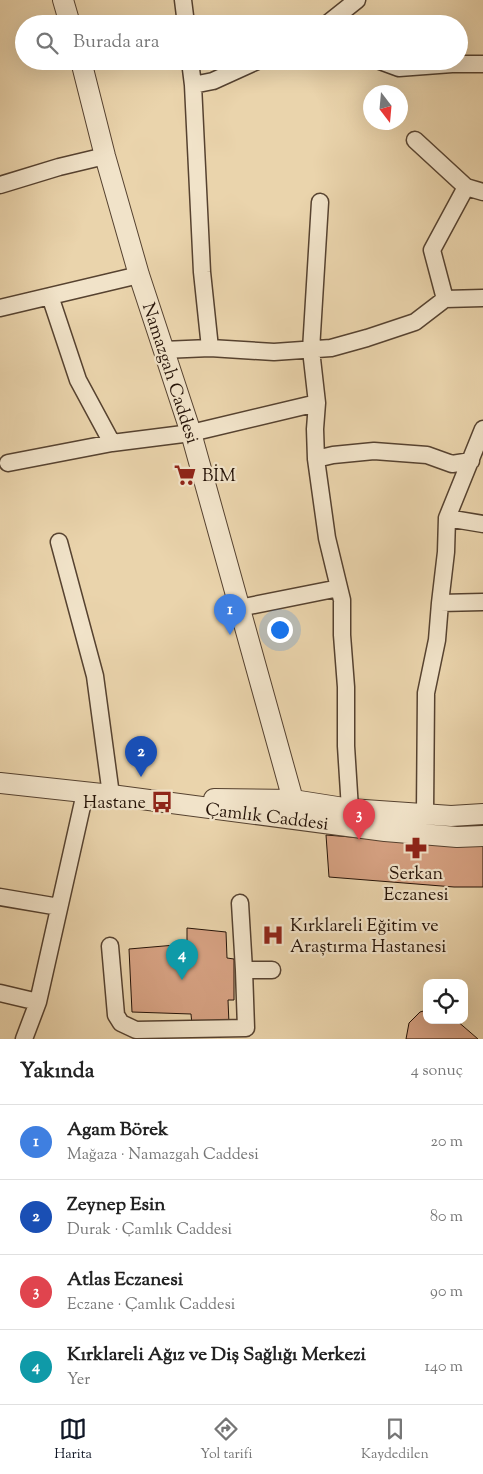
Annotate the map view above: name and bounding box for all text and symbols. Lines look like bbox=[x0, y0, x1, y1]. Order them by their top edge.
search box bbox=[15, 15, 468, 70]
icon: search bbox=[33, 29, 61, 57]
text: Burada ara bbox=[73, 29, 159, 56]
north arrow bbox=[363, 85, 408, 130]
street label: Namazgah Caddesi bbox=[134, 300, 204, 447]
supermarket icon: BİM bbox=[172, 462, 198, 488]
place label: BİM bbox=[202, 464, 236, 490]
pin: 1 bbox=[214, 594, 246, 635]
your location bbox=[267, 617, 293, 643]
pin: 2 bbox=[125, 736, 157, 777]
bus stop icon: Hastane bbox=[149, 789, 175, 815]
place label: Hastane bbox=[83, 791, 146, 817]
street label: Çamlık Caddesi bbox=[204, 798, 330, 838]
pin: 3 bbox=[343, 799, 375, 840]
pharmacy icon: Serkan Eczanesi bbox=[403, 835, 429, 861]
place label: Serkan Eczanesi bbox=[383, 862, 449, 909]
place label: Kırklareli Eğitim ve Araştırma Hastanesi bbox=[290, 914, 446, 961]
hospital icon: Kırklareli Eğitim ve Araştırma Hastanesi bbox=[260, 922, 286, 948]
pin: 4 bbox=[166, 939, 198, 980]
map controls bbox=[423, 979, 468, 1024]
button: locate bbox=[423, 979, 468, 1024]
text: Yakında bbox=[20, 1057, 94, 1087]
text: 4 sonuç bbox=[411, 1060, 463, 1083]
text: Agam Börek bbox=[67, 1117, 168, 1144]
text: 1 bbox=[33, 1131, 39, 1154]
text: 20 m bbox=[430, 1131, 463, 1154]
text: Mağaza · Namazgah Caddesi bbox=[67, 1144, 259, 1167]
text: Zeynep Esin bbox=[67, 1192, 166, 1219]
text: 2 bbox=[32, 1206, 40, 1229]
text: 80 m bbox=[430, 1206, 463, 1229]
text: Durak · Çamlık Caddesi bbox=[67, 1219, 232, 1242]
text: Atlas Eczanesi bbox=[67, 1267, 183, 1294]
text: 3 bbox=[33, 1281, 39, 1304]
text: 90 m bbox=[430, 1281, 463, 1304]
text: Eczane · Çamlık Caddesi bbox=[67, 1294, 235, 1317]
text: Kırklareli Ağız ve Diş Sağlığı Merkezi bbox=[67, 1342, 366, 1369]
text: 4 bbox=[32, 1356, 40, 1379]
text: 140 m bbox=[425, 1356, 463, 1379]
text: Yer bbox=[67, 1369, 90, 1392]
tab: Harita bbox=[54, 1415, 92, 1465]
tab: Yol tarifi bbox=[200, 1415, 253, 1465]
tab: Kaydedilen bbox=[361, 1415, 429, 1465]

